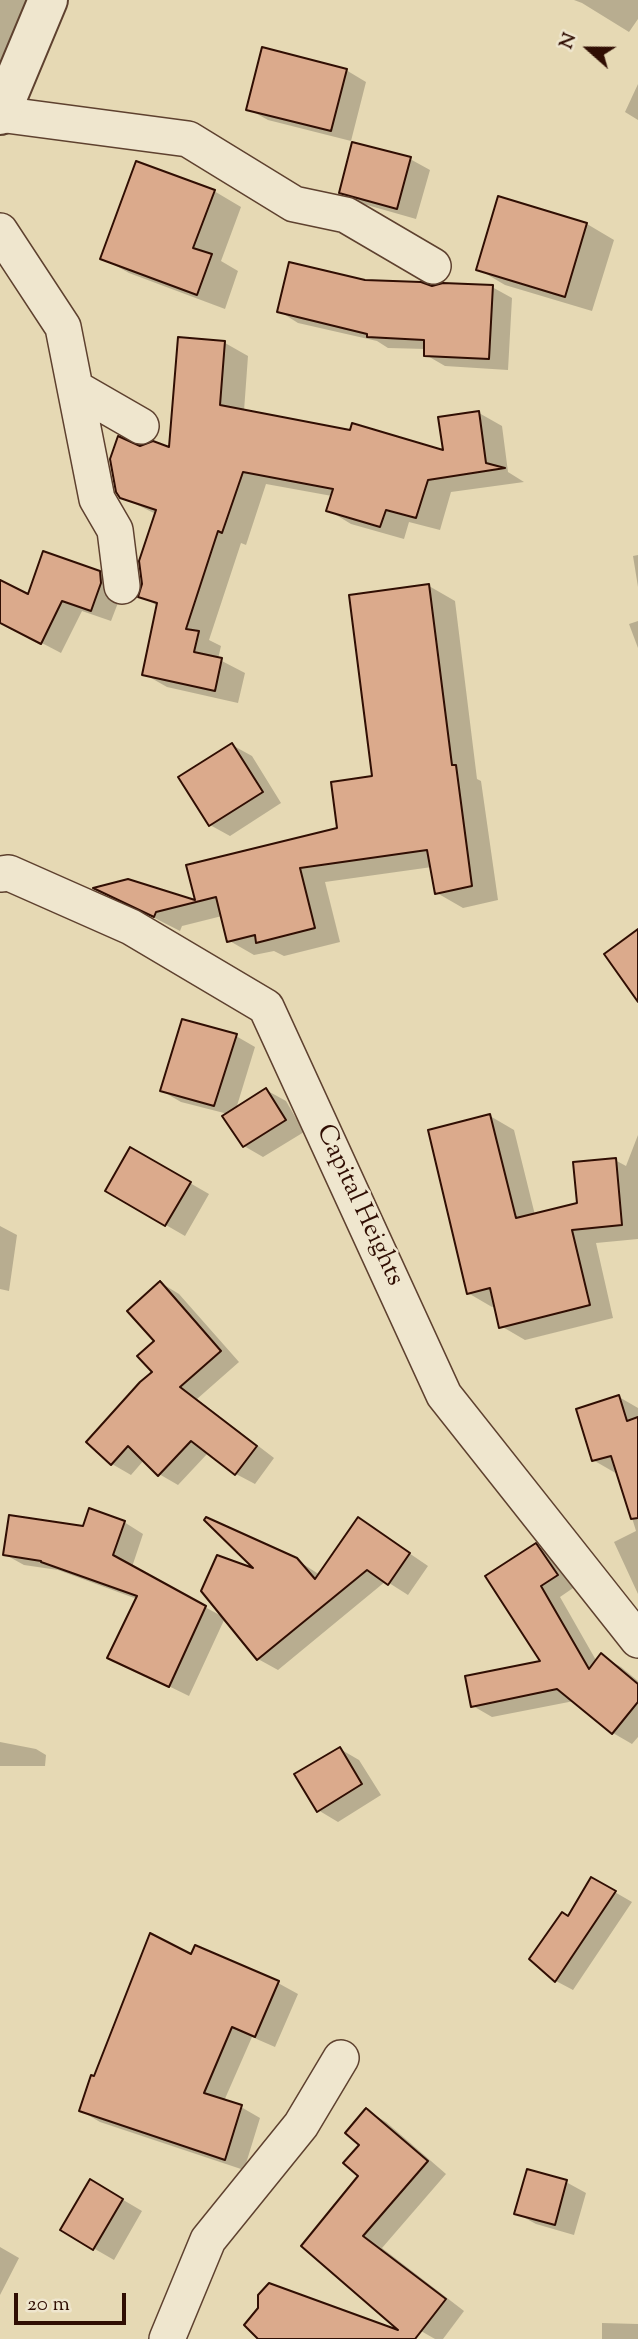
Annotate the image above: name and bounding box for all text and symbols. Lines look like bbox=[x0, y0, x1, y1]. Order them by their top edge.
north arrow bbox=[554, 14, 624, 84]
text: N bbox=[554, 29, 584, 53]
street label: Capital Heights bbox=[307, 1120, 409, 1292]
scale bar bbox=[18, 2280, 130, 2324]
text: 20 m bbox=[27, 2290, 70, 2320]

